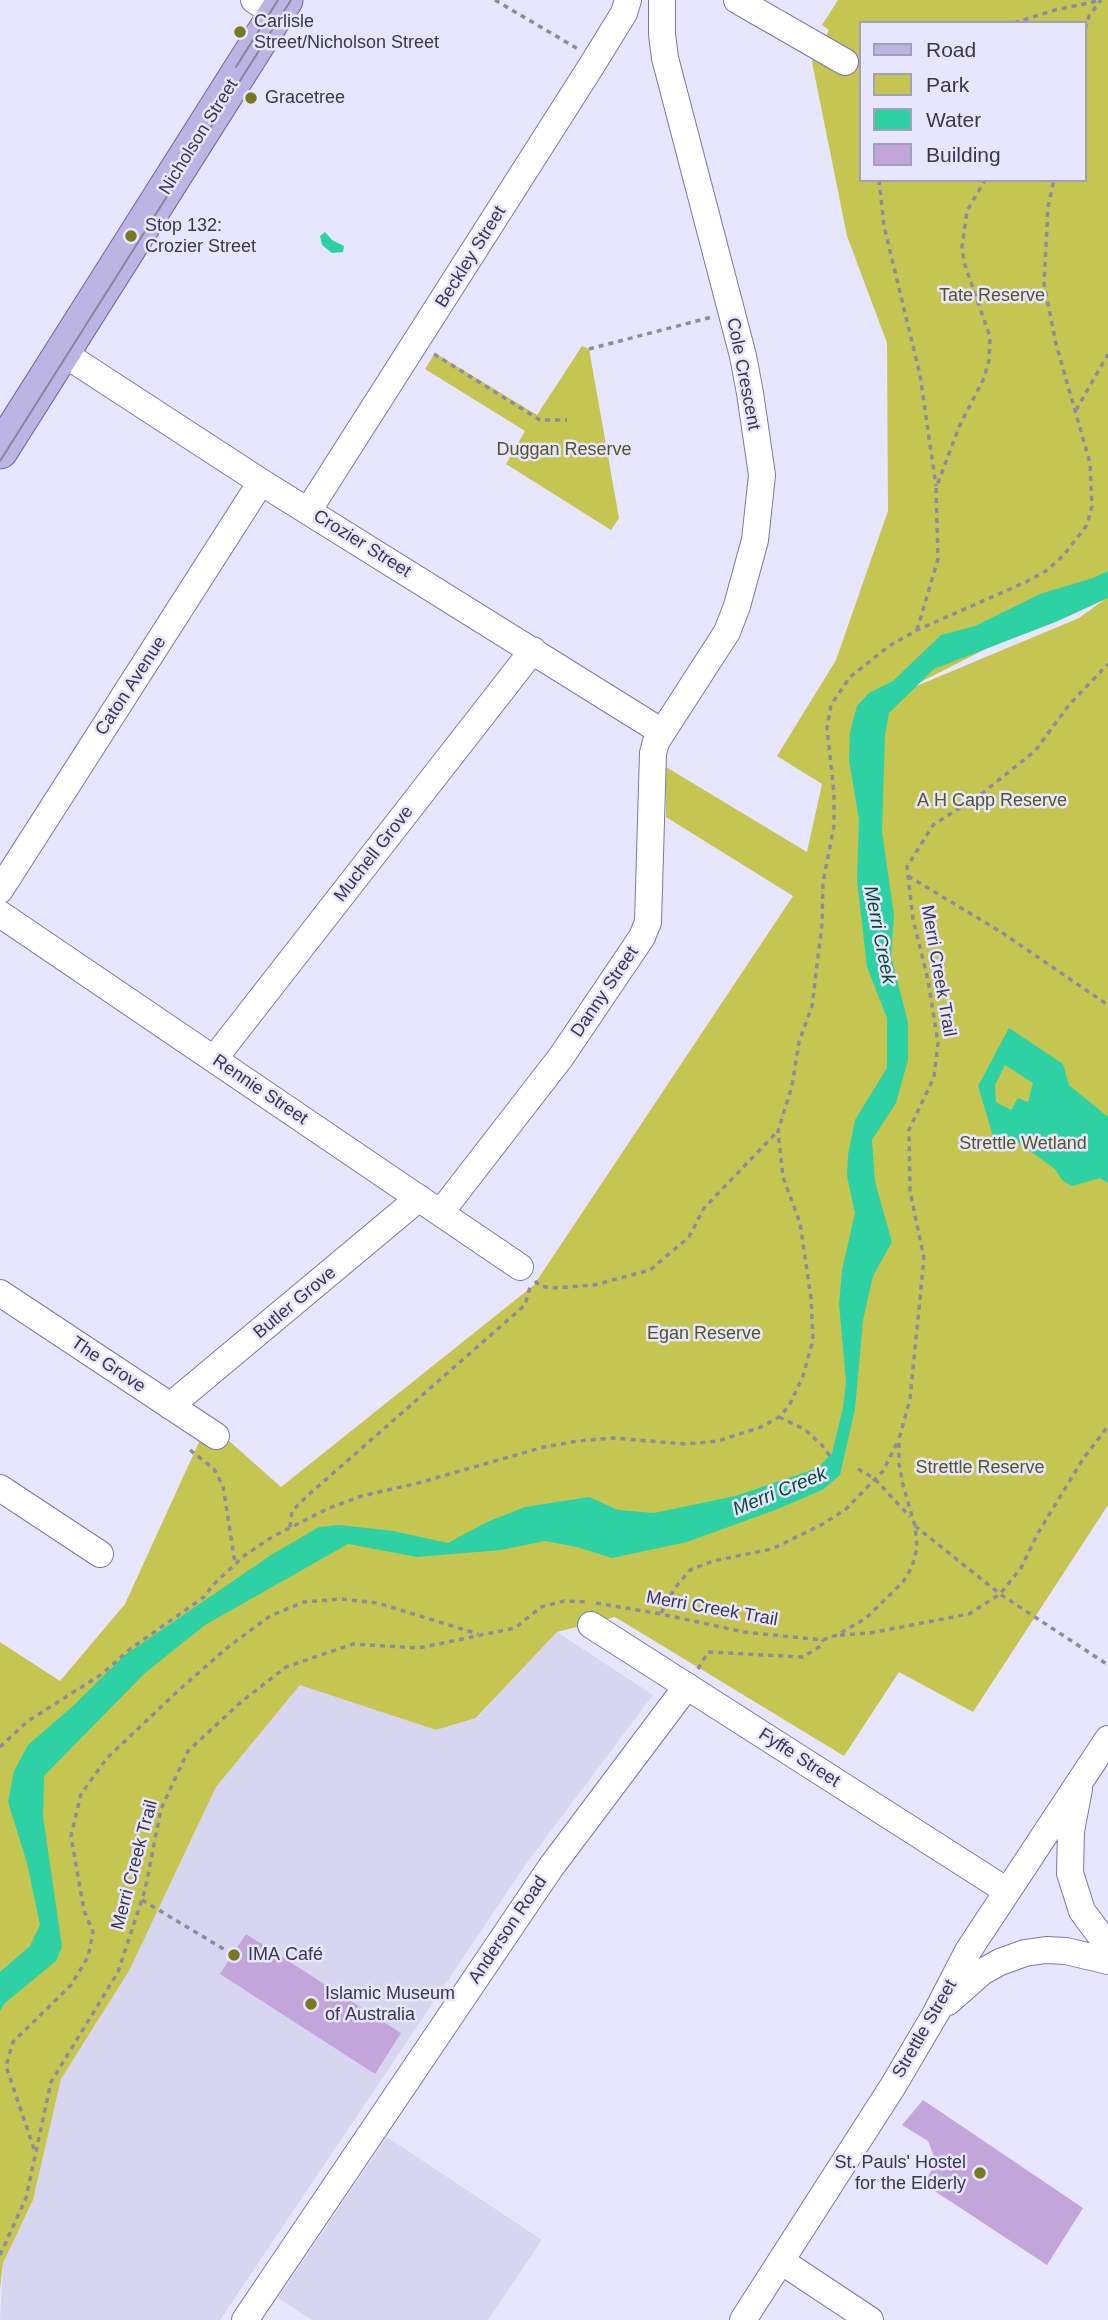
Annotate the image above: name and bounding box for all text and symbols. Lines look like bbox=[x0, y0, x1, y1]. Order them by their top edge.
place label: Carlisle Street/Nicholson Street bbox=[254, 11, 439, 54]
legend bbox=[860, 21, 1087, 182]
marker: Carlisle Street/Nicholson Street bbox=[232, 24, 248, 40]
text: Road bbox=[926, 38, 976, 61]
text: Park bbox=[926, 73, 969, 96]
street label: Nicholson Street bbox=[155, 75, 243, 199]
place label: Gracetree bbox=[265, 87, 345, 109]
marker: Gracetree bbox=[243, 90, 259, 106]
text: Water bbox=[926, 108, 981, 131]
text: Building bbox=[926, 143, 1001, 166]
street label: Beckley Street bbox=[431, 202, 511, 312]
place label: Stop 132: Crozier Street bbox=[145, 215, 256, 258]
marker: Stop 132: Crozier Street bbox=[123, 228, 139, 244]
park label: Tate Reserve bbox=[939, 285, 1045, 307]
street label: Cole Crescent bbox=[722, 316, 764, 432]
park label: Duggan Reserve bbox=[496, 439, 632, 461]
street label: Crozier Street bbox=[309, 505, 415, 583]
street label: Caton Avenue bbox=[91, 632, 171, 740]
park label: A H Capp Reserve bbox=[917, 790, 1067, 812]
street label: Muchell Grove bbox=[330, 802, 418, 906]
water label: Merri Creek bbox=[858, 884, 900, 986]
street label: Merri Creek Trail bbox=[916, 903, 960, 1039]
street label: Danny Street bbox=[567, 942, 643, 1042]
street label: Rennie Street bbox=[208, 1050, 312, 1130]
park label: Strettle Wetland bbox=[959, 1133, 1087, 1155]
street label: Butler Grove bbox=[249, 1262, 341, 1344]
park label: Egan Reserve bbox=[647, 1323, 761, 1345]
street label: The Grove bbox=[67, 1332, 149, 1398]
park label: Strettle Reserve bbox=[915, 1457, 1045, 1479]
water label: Merri Creek bbox=[730, 1463, 830, 1521]
street label: Merri Creek Trail bbox=[644, 1587, 780, 1631]
street label: Fyffe Street bbox=[754, 1724, 844, 1792]
street label: Merri Creek Trail bbox=[107, 1798, 163, 1932]
street label: Anderson Road bbox=[464, 1872, 552, 1988]
place label: IMA Café bbox=[248, 1944, 323, 1966]
marker: IMA Café bbox=[226, 1947, 242, 1963]
street label: Strettle Street bbox=[888, 1976, 962, 2082]
place label: Islamic Museum of Australia bbox=[325, 1983, 455, 2025]
marker: Islamic Museum of Australia bbox=[303, 1996, 319, 2012]
place label: St. Pauls' Hostel for the Elderly bbox=[835, 2152, 966, 2194]
marker: St. Pauls' Hostel for the Elderly bbox=[972, 2165, 988, 2181]

